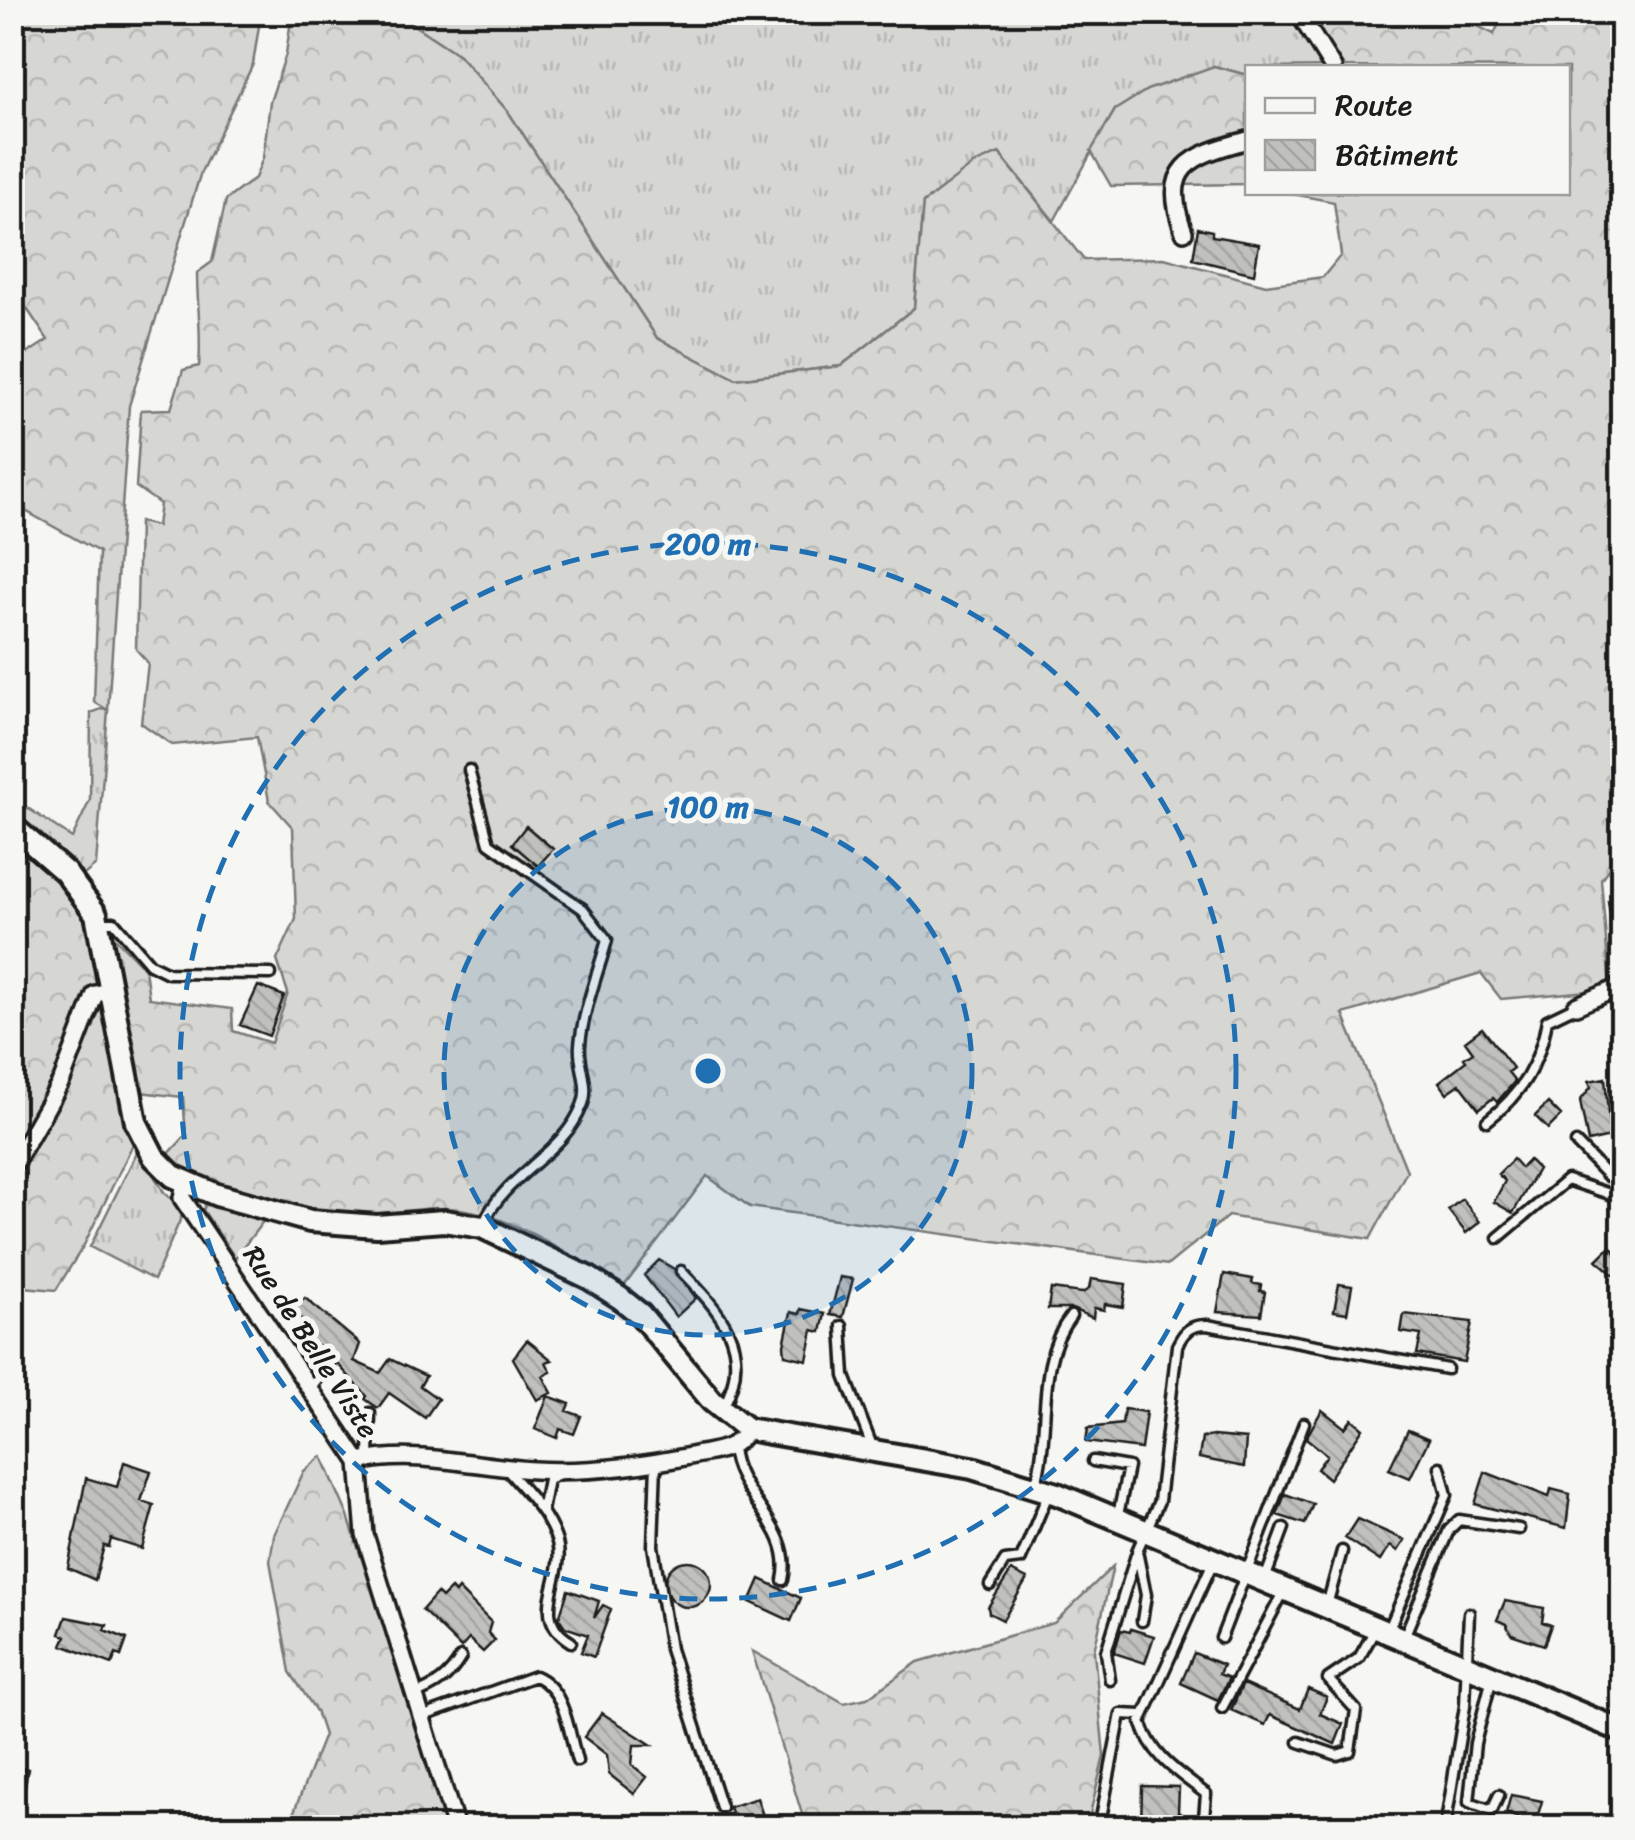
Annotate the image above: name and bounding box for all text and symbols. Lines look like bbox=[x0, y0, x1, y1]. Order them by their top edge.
legend bbox=[1245, 65, 1570, 195]
text: Route bbox=[1335, 78, 1412, 132]
text: Bâtiment bbox=[1335, 128, 1458, 182]
text: 200 m bbox=[665, 517, 751, 571]
text: 100 m bbox=[667, 780, 749, 834]
centre of rings bbox=[690, 1053, 726, 1089]
street label: Rue de Belle Viste bbox=[230, 1235, 392, 1449]

